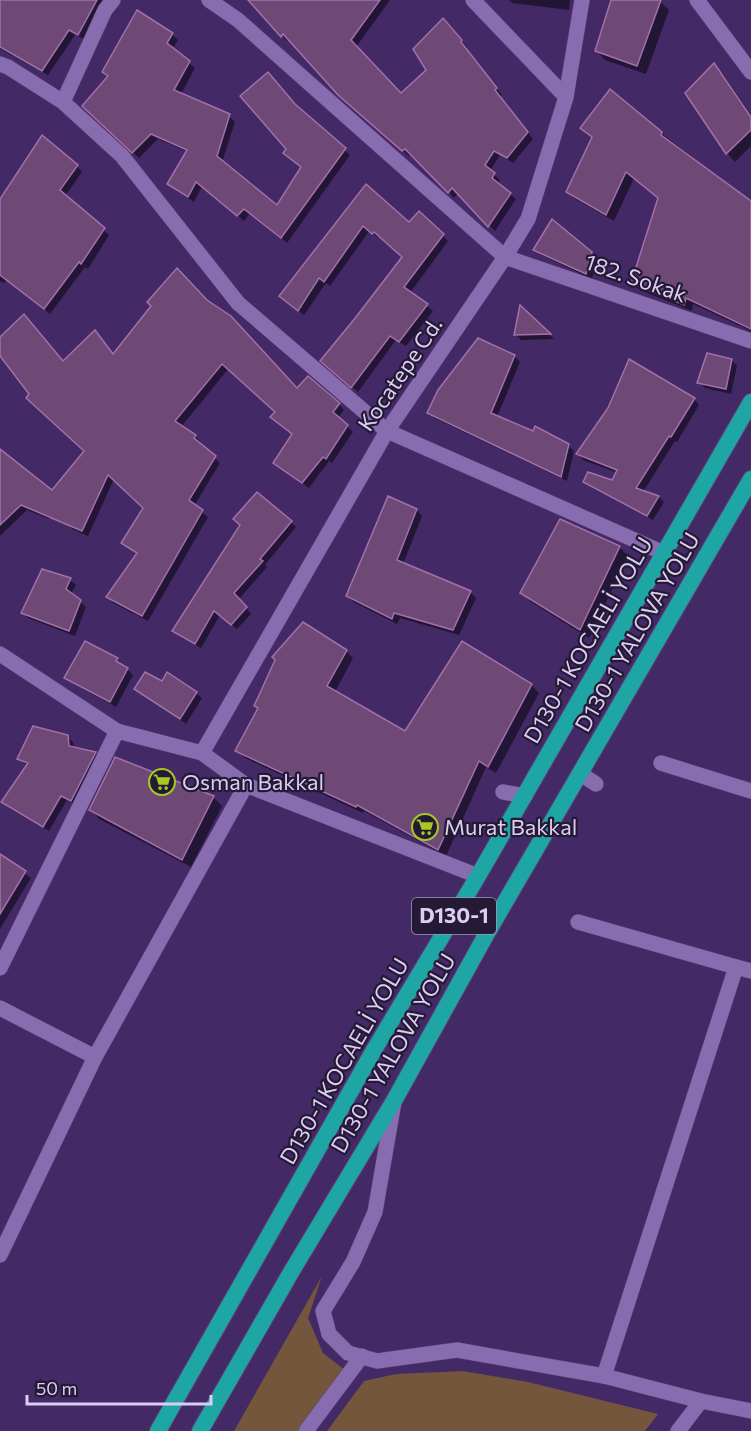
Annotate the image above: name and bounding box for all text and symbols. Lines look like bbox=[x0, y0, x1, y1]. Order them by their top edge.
street label: 182. Sokak bbox=[582, 248, 691, 308]
street label: Kocatepe Cd. bbox=[352, 312, 448, 436]
street label: D130-1 YALOVA YOLU bbox=[568, 527, 705, 736]
street label: D130-1 KOCAELİ YOLU bbox=[517, 532, 658, 748]
supermarket icon: Osman Bakkal bbox=[147, 767, 177, 797]
place label: Osman Bakkal bbox=[182, 768, 324, 795]
supermarket icon: Murat Bakkal bbox=[410, 812, 440, 842]
place label: Murat Bakkal bbox=[444, 813, 577, 840]
road number: D130-1 bbox=[412, 898, 496, 934]
street label: D130-1 YALOVA YOLU bbox=[324, 948, 461, 1157]
street label: D130-1 KOCAELİ YOLU bbox=[273, 953, 414, 1169]
scale bar bbox=[27, 1368, 212, 1406]
text: 50 m bbox=[36, 1377, 77, 1399]

